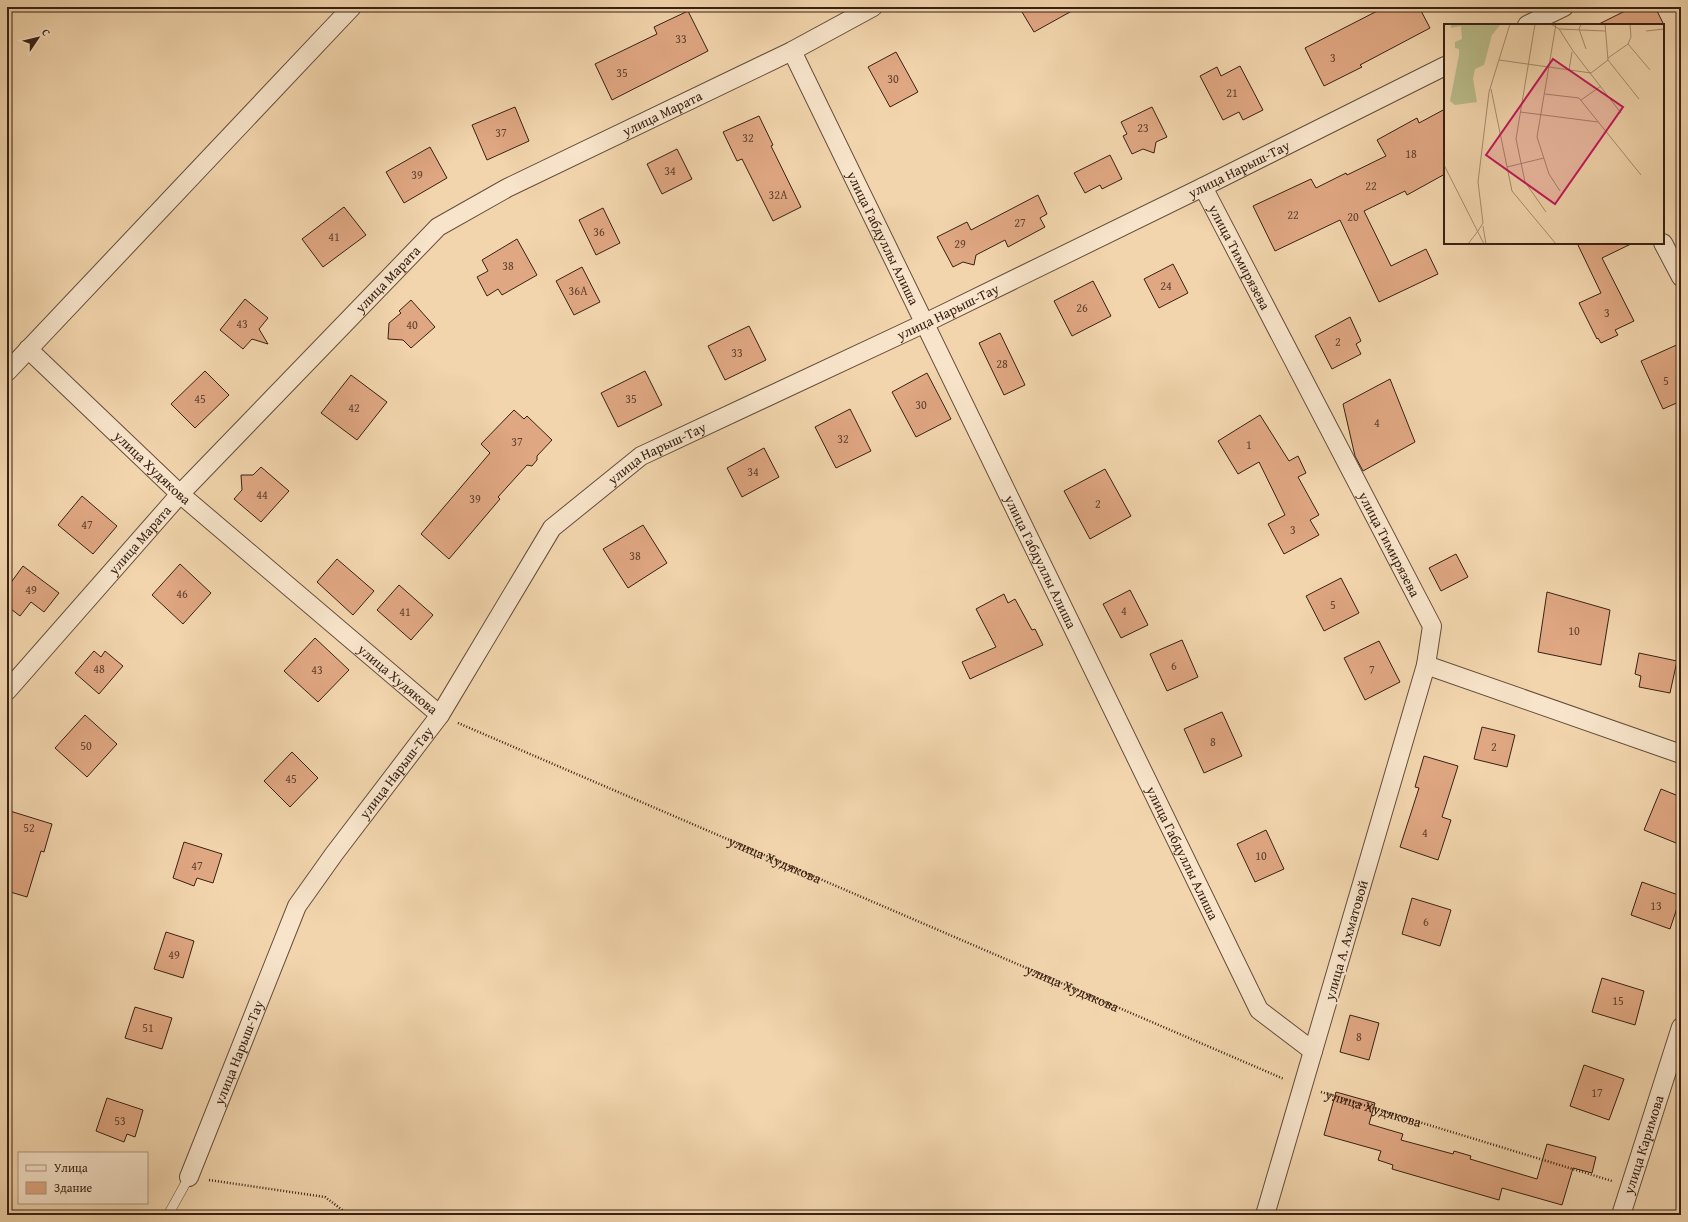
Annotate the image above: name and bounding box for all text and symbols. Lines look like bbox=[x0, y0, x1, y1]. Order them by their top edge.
north arrow bbox=[18, 18, 58, 58]
inset map bbox=[1444, 24, 1664, 244]
text: С bbox=[38, 25, 55, 39]
house number: 33 bbox=[675, 30, 687, 47]
house number: 3 bbox=[1330, 49, 1336, 66]
house number: 35 bbox=[616, 64, 628, 81]
house number: 30 bbox=[887, 70, 899, 87]
house number: 21 bbox=[1226, 84, 1238, 101]
street label: улица Марата bbox=[618, 86, 706, 141]
house number: 23 bbox=[1137, 119, 1149, 136]
house number: 37 bbox=[495, 124, 507, 141]
house number: 32 bbox=[742, 129, 754, 146]
street label: улица Нарыш-Тау bbox=[1184, 135, 1293, 203]
house number: 18 bbox=[1405, 145, 1417, 162]
house number: 34 bbox=[664, 162, 676, 179]
house number: 39 bbox=[411, 166, 423, 183]
street label: улица Габдуллы Алиша bbox=[842, 167, 924, 309]
house number: 22 bbox=[1365, 177, 1377, 194]
house number: 32А bbox=[769, 186, 788, 203]
street label: улица Тимирязева bbox=[1203, 200, 1275, 314]
house number: 22 bbox=[1287, 206, 1299, 223]
house number: 20 bbox=[1347, 208, 1359, 225]
house number: 27 bbox=[1014, 214, 1026, 231]
house number: 36 bbox=[593, 223, 605, 240]
house number: 41 bbox=[328, 228, 340, 245]
house number: 29 bbox=[954, 235, 966, 252]
street label: улица Марата bbox=[350, 241, 425, 318]
house number: 38 bbox=[502, 257, 514, 274]
house number: 24 bbox=[1160, 277, 1172, 294]
street label: улица Нарыш-Тау bbox=[893, 278, 1002, 345]
house number: 36А bbox=[569, 282, 588, 299]
house number: 26 bbox=[1076, 299, 1088, 316]
house number: 3 bbox=[1604, 304, 1610, 321]
house number: 43 bbox=[236, 315, 248, 332]
house number: 40 bbox=[406, 316, 418, 333]
house number: 2 bbox=[1335, 333, 1341, 350]
house number: 33 bbox=[731, 344, 743, 361]
house number: 28 bbox=[996, 355, 1008, 372]
house number: 5 bbox=[1663, 372, 1669, 389]
house number: 45 bbox=[194, 390, 206, 407]
house number: 35 bbox=[625, 390, 637, 407]
house number: 30 bbox=[915, 396, 927, 413]
house number: 42 bbox=[348, 399, 360, 416]
house number: 4 bbox=[1374, 414, 1380, 431]
street label: улица Нарыш-Тау bbox=[602, 417, 709, 490]
street label: улица Худякова bbox=[109, 425, 196, 509]
house number: 32 bbox=[837, 430, 849, 447]
house number: 37 bbox=[511, 433, 523, 450]
house number: 1 bbox=[1246, 436, 1252, 453]
house number: 34 bbox=[747, 463, 759, 480]
house number: 44 bbox=[256, 486, 268, 503]
street label: улица Тимирязева bbox=[1353, 487, 1425, 601]
house number: 39 bbox=[469, 490, 481, 507]
street label: улица Габдуллы Алиша bbox=[999, 491, 1082, 632]
house number: 2 bbox=[1095, 495, 1101, 512]
street label: улица Марата bbox=[103, 501, 176, 580]
house number: 47 bbox=[81, 516, 93, 533]
house number: 3 bbox=[1290, 521, 1296, 538]
house number: 38 bbox=[629, 547, 641, 564]
house number: 49 bbox=[25, 581, 37, 598]
house number: 46 bbox=[176, 585, 188, 602]
house number: 5 bbox=[1330, 596, 1336, 613]
house number: 4 bbox=[1121, 602, 1127, 619]
house number: 41 bbox=[399, 603, 411, 620]
house number: 10 bbox=[1568, 622, 1580, 639]
street label: улица Худякова bbox=[353, 639, 442, 719]
house number: 6 bbox=[1171, 657, 1177, 674]
house number: 48 bbox=[93, 660, 105, 677]
house number: 43 bbox=[311, 661, 323, 678]
house number: 7 bbox=[1369, 661, 1375, 678]
street label: улица Нарыш-Тау bbox=[354, 722, 438, 824]
house number: 8 bbox=[1210, 733, 1216, 750]
house number: 50 bbox=[80, 737, 92, 754]
house number: 2 bbox=[1491, 738, 1497, 755]
house number: 45 bbox=[285, 770, 297, 787]
street label: улица Габдуллы Алиша bbox=[1141, 782, 1224, 923]
house number: 52 bbox=[23, 819, 35, 836]
house number: 4 bbox=[1422, 824, 1428, 841]
street label: улица Худякова bbox=[724, 830, 825, 889]
house number: 10 bbox=[1255, 847, 1267, 864]
house number: 47 bbox=[191, 857, 203, 874]
street label: улица А. Ахматовой bbox=[1319, 877, 1373, 1003]
house number: 13 bbox=[1650, 897, 1662, 914]
house number: 6 bbox=[1423, 913, 1429, 930]
house number: 49 bbox=[168, 946, 180, 963]
street label: улица Худякова bbox=[1022, 959, 1122, 1017]
house number: 15 bbox=[1612, 992, 1624, 1009]
street label: улица Нарыш-Тау bbox=[208, 997, 269, 1109]
house number: 51 bbox=[142, 1019, 154, 1036]
house number: 8 bbox=[1356, 1028, 1362, 1045]
street label: улица Худякова bbox=[1322, 1084, 1424, 1132]
house number: 17 bbox=[1591, 1084, 1603, 1101]
street label: улица Каримова bbox=[1618, 1092, 1669, 1197]
house number: 53 bbox=[114, 1112, 126, 1129]
legend bbox=[18, 1152, 148, 1204]
text: Улица bbox=[54, 1159, 88, 1176]
text: Здание bbox=[54, 1179, 93, 1196]

